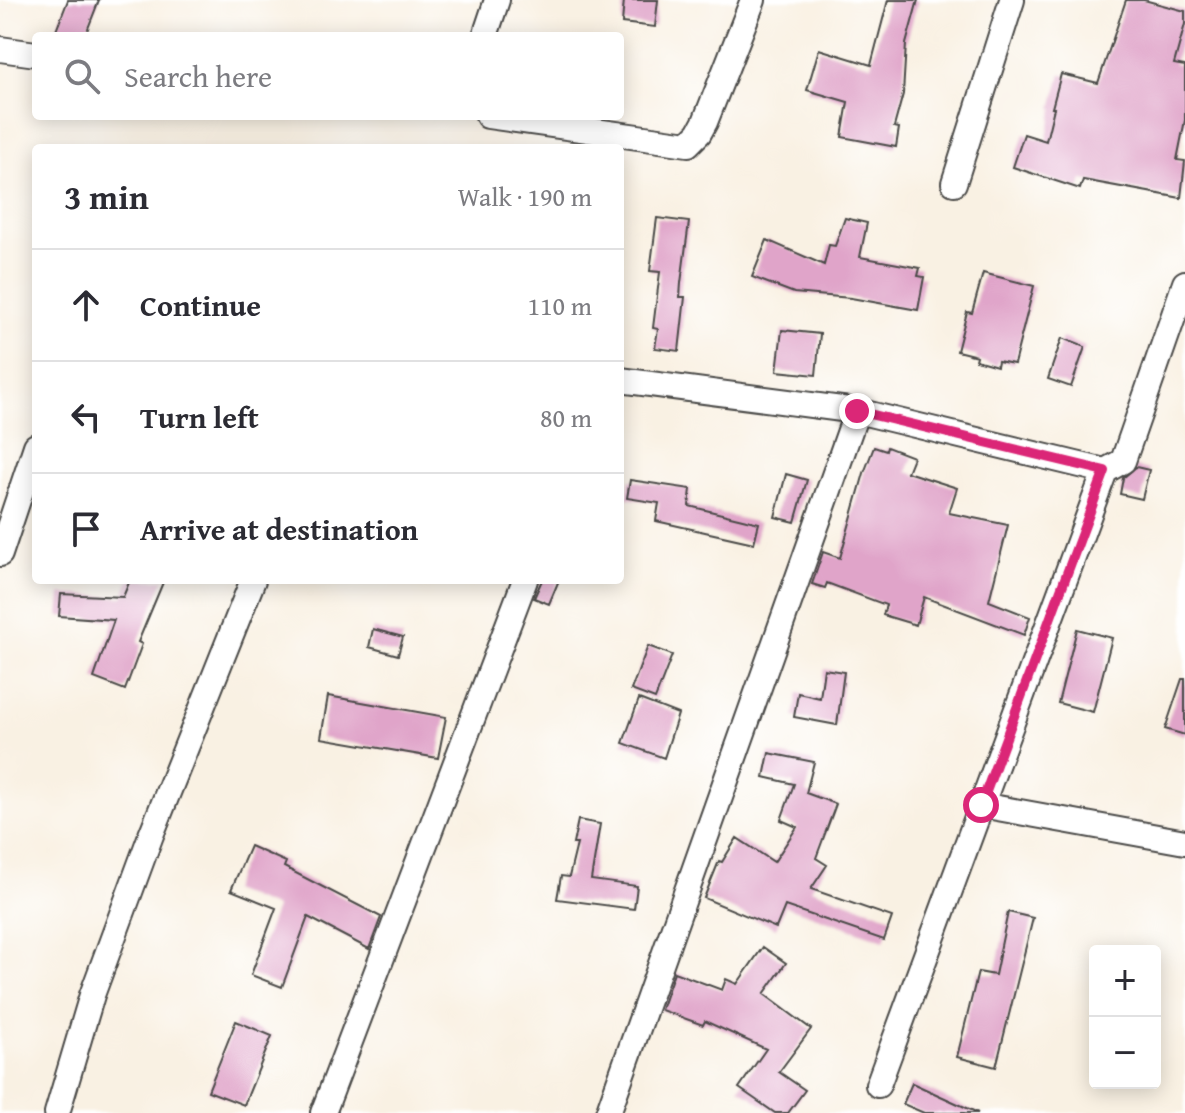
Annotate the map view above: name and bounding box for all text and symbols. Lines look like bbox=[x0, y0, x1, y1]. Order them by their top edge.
search box bbox=[32, 32, 624, 120]
icon: search bbox=[60, 54, 104, 98]
text: Search here bbox=[124, 54, 272, 98]
text: 3 min bbox=[64, 172, 149, 221]
text: Walk · 190 m bbox=[458, 177, 592, 216]
icon: ahead bbox=[64, 283, 108, 327]
text: Continue bbox=[140, 283, 261, 327]
text: 110 m bbox=[527, 286, 592, 325]
route end bbox=[839, 393, 875, 429]
icon: left bbox=[64, 395, 108, 439]
text: Turn left bbox=[140, 395, 259, 439]
text: 80 m bbox=[540, 398, 592, 437]
icon: arrive bbox=[64, 507, 108, 551]
text: Arrive at destination bbox=[140, 507, 418, 551]
route start bbox=[963, 787, 999, 823]
map controls bbox=[1089, 945, 1161, 1089]
button: + bbox=[1089, 945, 1161, 1017]
button: − bbox=[1089, 1017, 1161, 1089]

